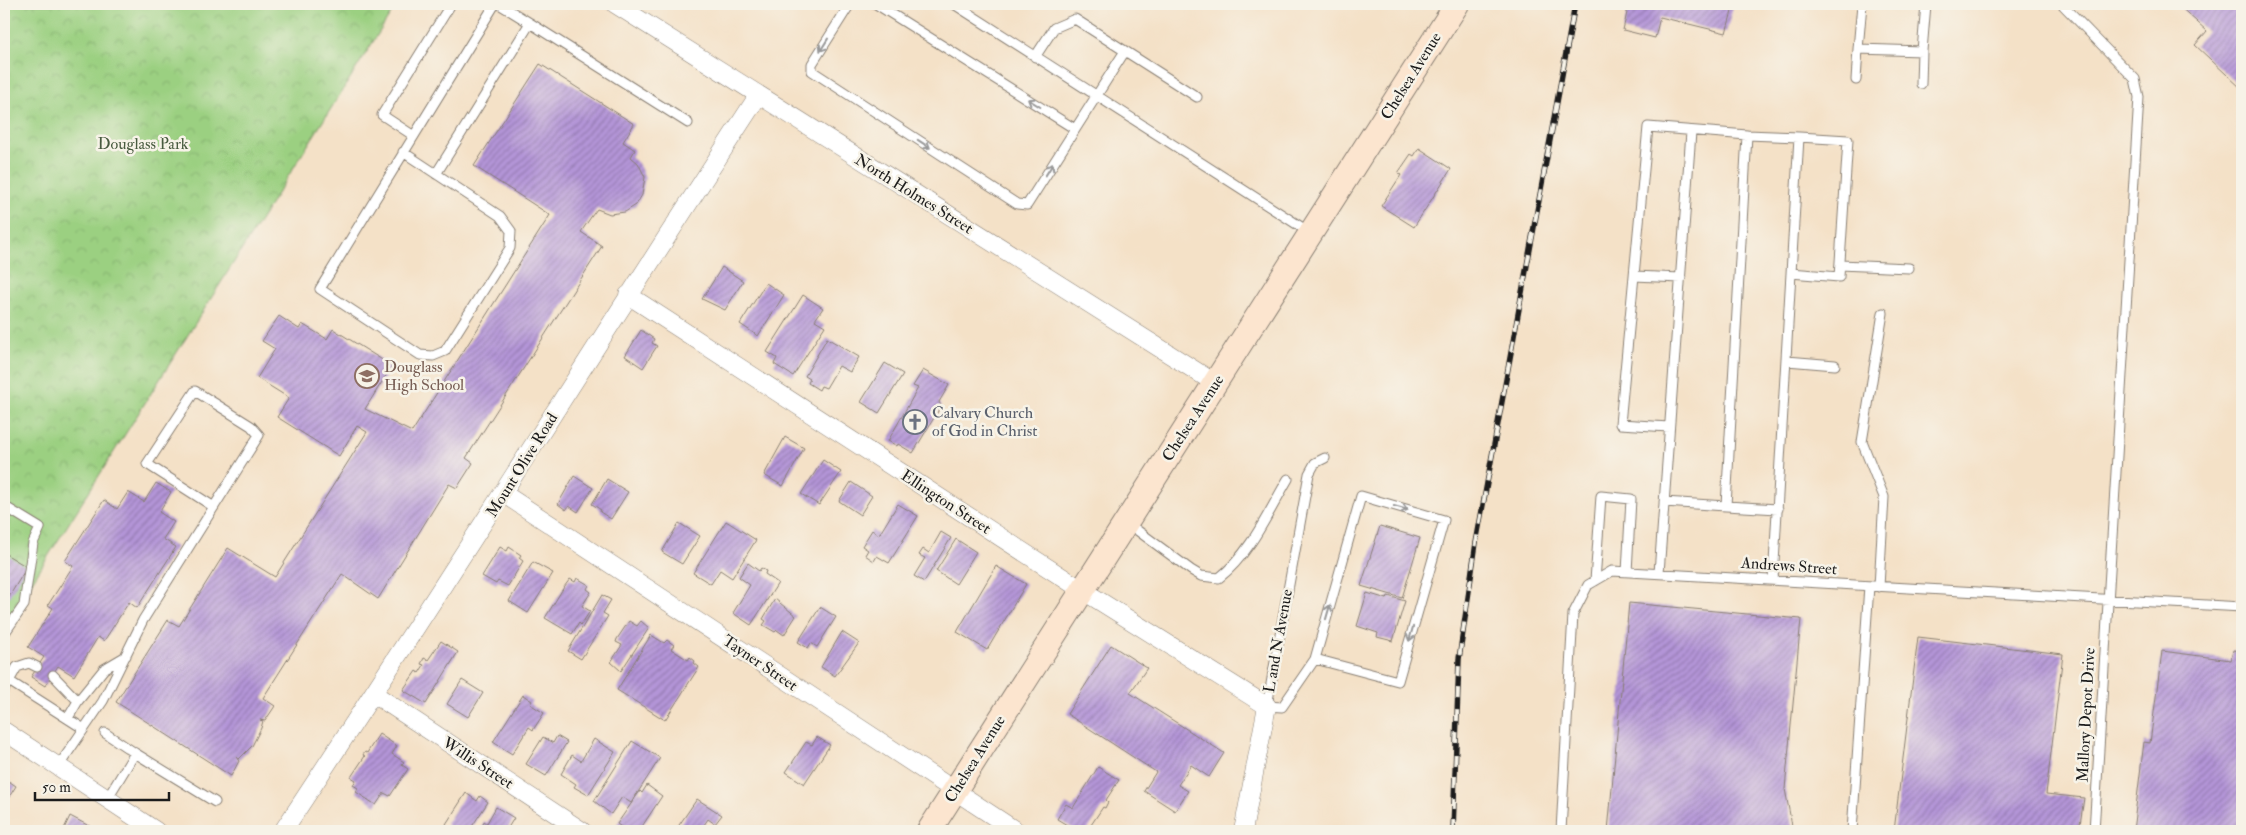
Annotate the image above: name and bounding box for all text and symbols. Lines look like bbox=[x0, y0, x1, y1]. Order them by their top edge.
street label: Chelsea Avenue bbox=[1376, 28, 1446, 123]
one-way arrow bbox=[819, 38, 829, 52]
one-way arrow bbox=[1027, 98, 1041, 108]
park label: Douglass Park bbox=[97, 134, 189, 154]
one-way arrow bbox=[916, 139, 930, 149]
street label: North Holmes Street bbox=[851, 150, 977, 238]
one-way arrow bbox=[1044, 164, 1054, 178]
place label: Douglass High School bbox=[384, 357, 464, 395]
school or university icon: Douglass High School bbox=[354, 363, 380, 389]
street label: Chelsea Avenue bbox=[1158, 371, 1229, 465]
place label: Calvary Church of God in Christ bbox=[932, 403, 1038, 441]
street label: Mount Olive Road bbox=[482, 409, 562, 521]
church icon: Calvary Church of God in Christ bbox=[902, 409, 928, 435]
street label: Ellington Street bbox=[897, 466, 995, 538]
one-way arrow bbox=[1393, 503, 1409, 513]
street label: Andrews Street bbox=[1739, 553, 1838, 579]
street label: L and N Avenue bbox=[1259, 587, 1297, 694]
one-way arrow bbox=[1324, 604, 1333, 620]
one-way arrow bbox=[1406, 626, 1416, 642]
street label: Tayner Street bbox=[719, 631, 801, 695]
street label: Mallory Depot Drive bbox=[2072, 647, 2101, 783]
street label: Chelsea Avenue bbox=[940, 711, 1010, 806]
street label: Willis Street bbox=[438, 732, 517, 793]
scale bar bbox=[35, 770, 169, 802]
text: 50 m bbox=[42, 778, 71, 797]

